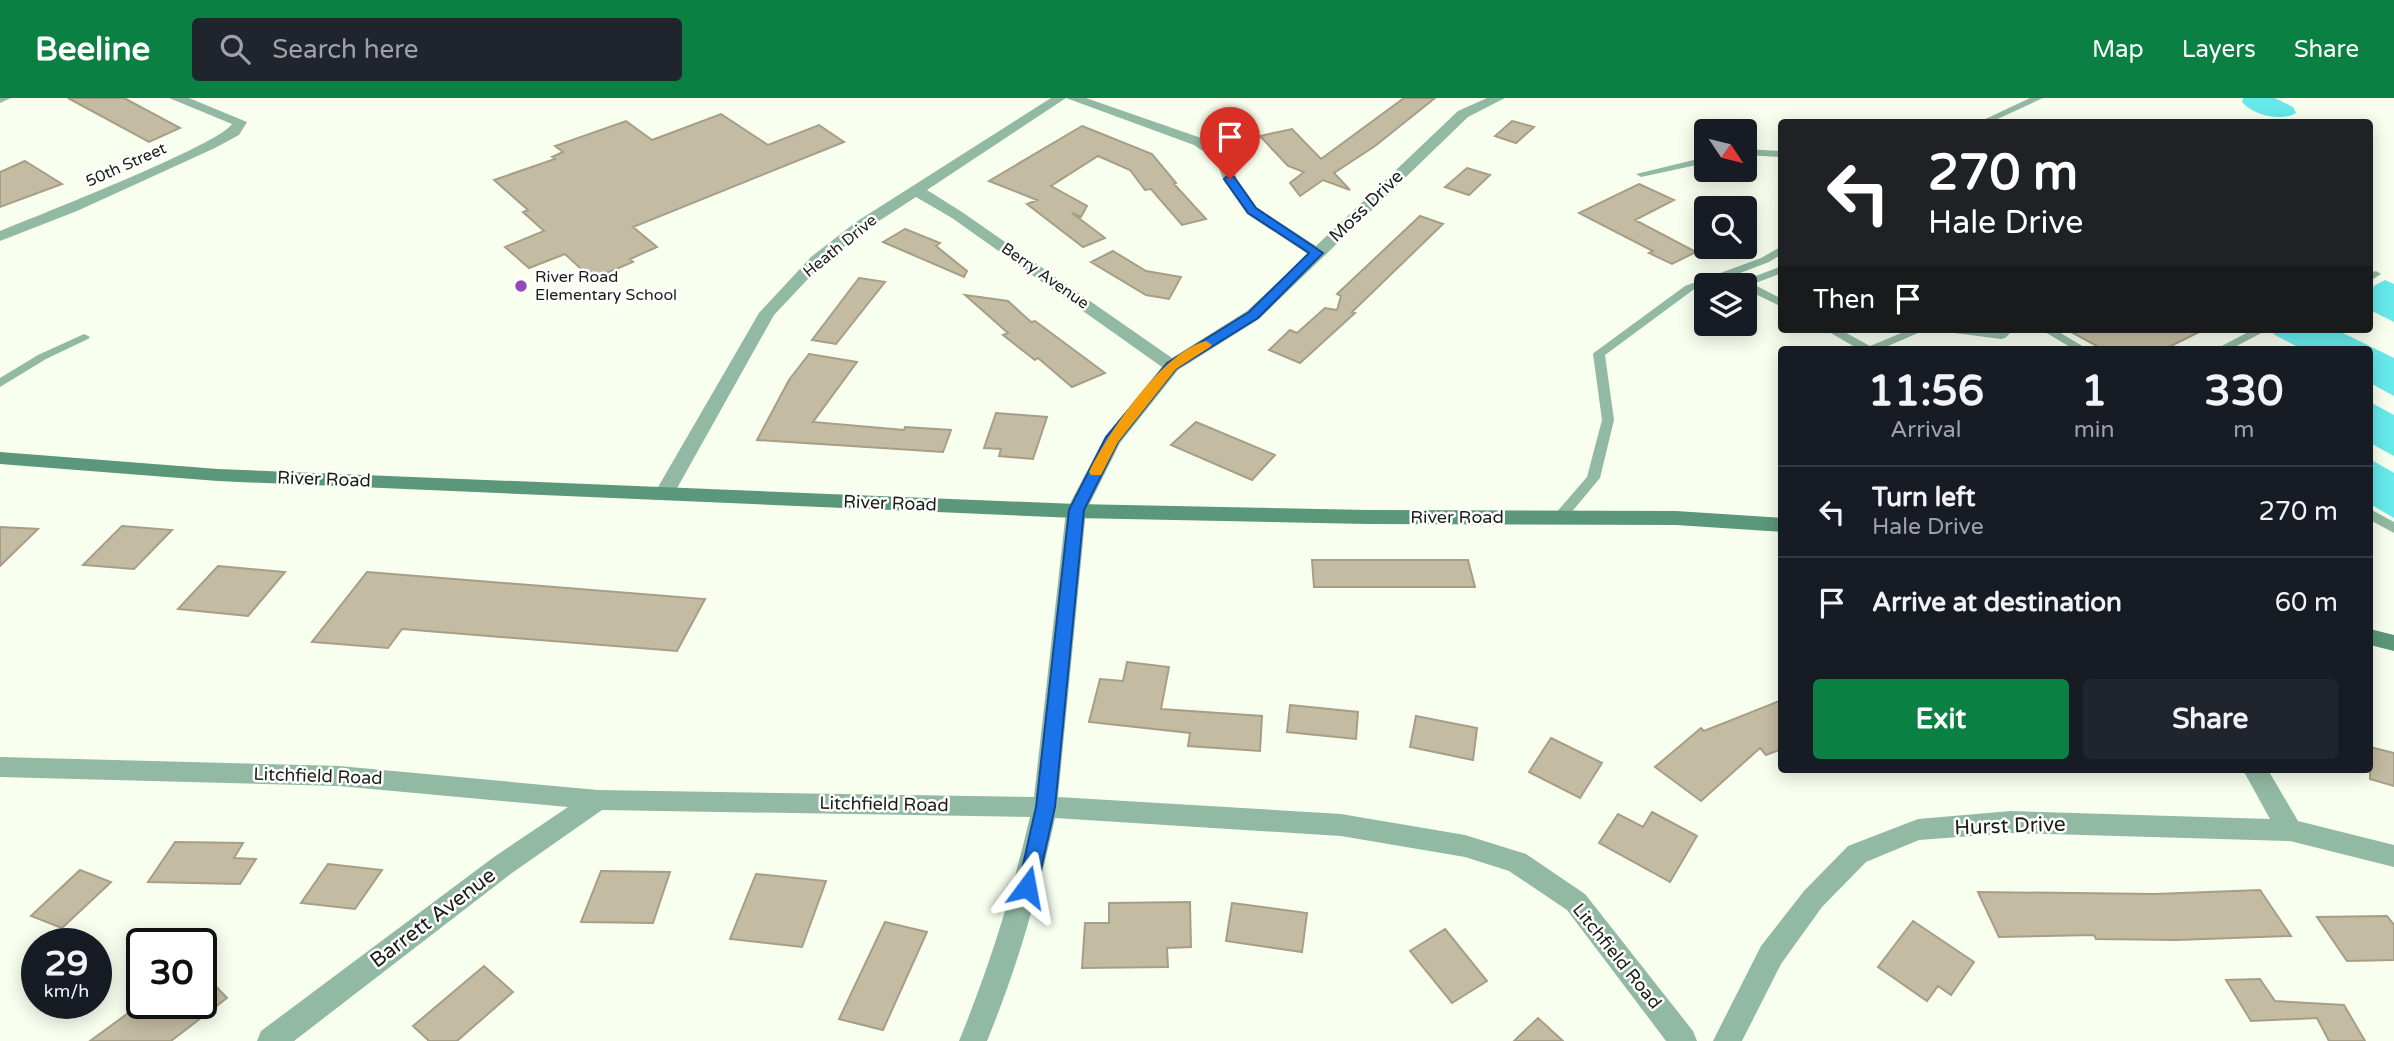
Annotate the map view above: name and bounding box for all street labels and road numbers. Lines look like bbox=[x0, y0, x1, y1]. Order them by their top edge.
street label: 50th Street bbox=[83, 138, 169, 192]
street label: Moss Drive bbox=[1324, 165, 1408, 247]
street label: Heath Drive bbox=[799, 210, 881, 282]
street label: Berry Avenue bbox=[997, 238, 1093, 314]
street label: River Road bbox=[277, 466, 371, 492]
street label: River Road bbox=[843, 490, 937, 516]
street label: River Road bbox=[1410, 506, 1504, 528]
street label: Litchfield Road bbox=[253, 763, 383, 789]
street label: Litchfield Road bbox=[819, 792, 949, 816]
street label: Hurst Drive bbox=[1954, 812, 2066, 840]
street label: Barrett Avenue bbox=[365, 863, 501, 973]
street label: Litchfield Road bbox=[1568, 899, 1666, 1013]

